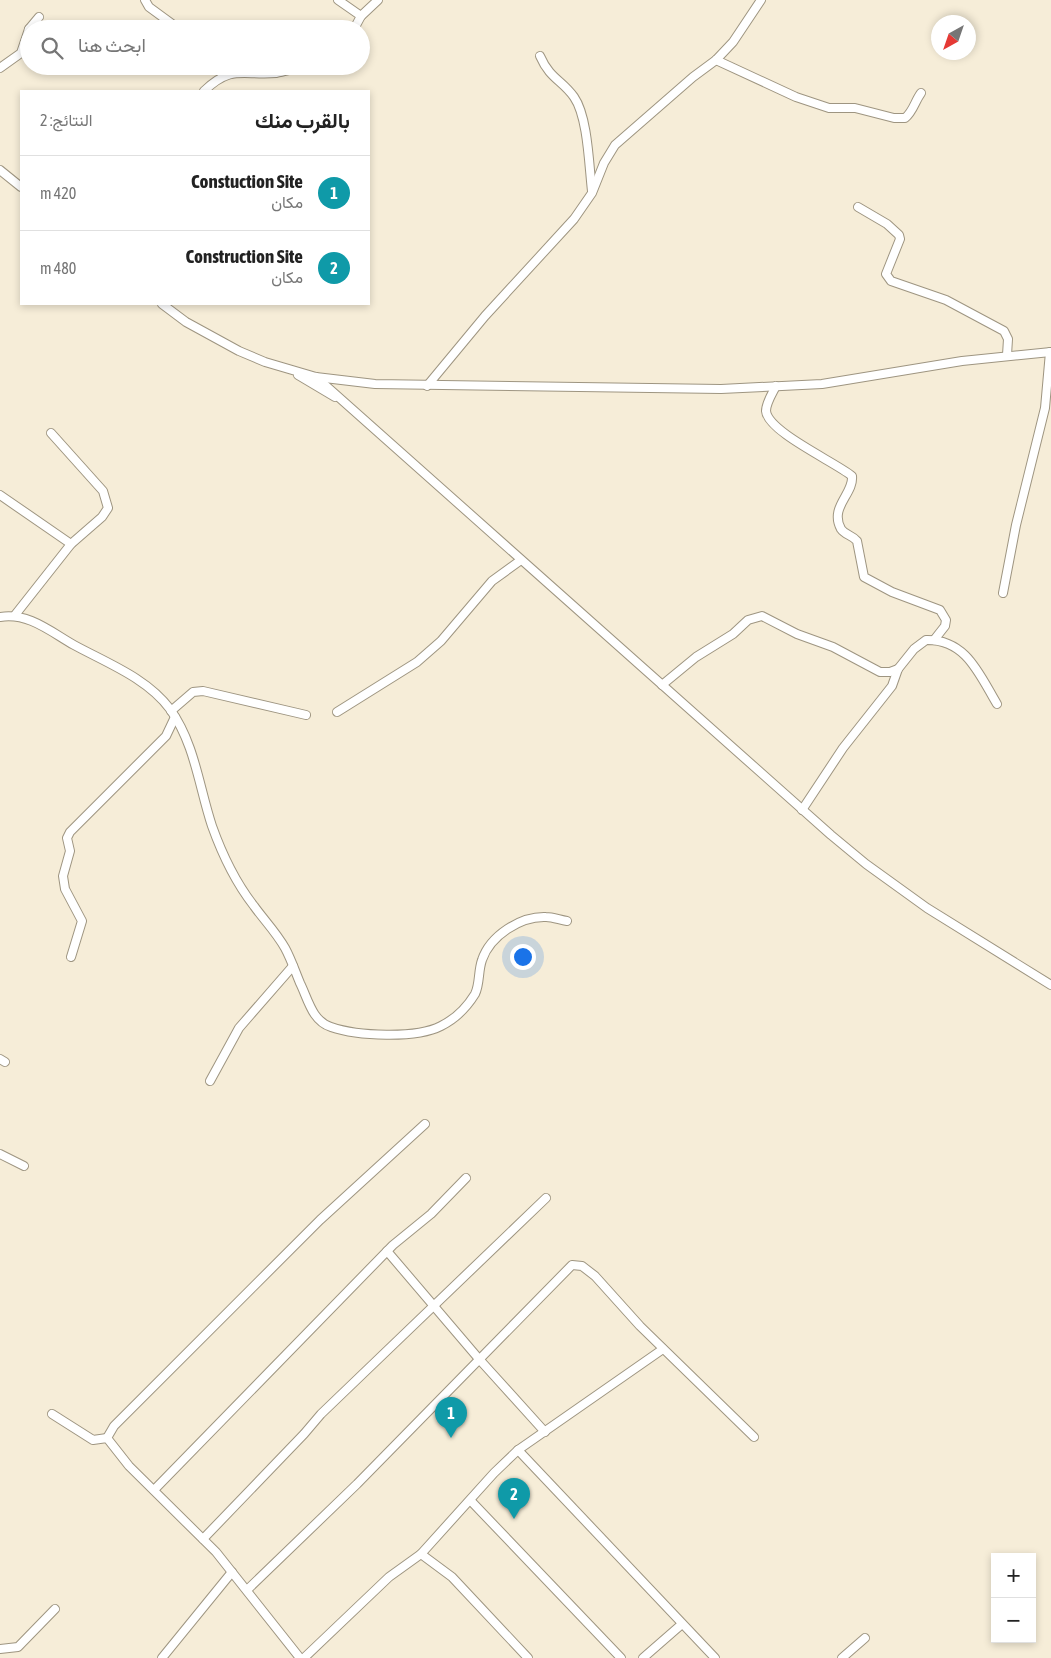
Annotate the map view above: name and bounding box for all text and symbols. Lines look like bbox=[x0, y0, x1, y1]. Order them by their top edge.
north arrow bbox=[931, 15, 976, 60]
search box bbox=[20, 20, 370, 75]
icon: search bbox=[38, 34, 66, 62]
text: ابحث هنا bbox=[78, 34, 146, 56]
text: بالقرب منك bbox=[255, 108, 350, 132]
text: النتائج: 2 bbox=[40, 111, 93, 129]
text: Constuction Site bbox=[191, 170, 303, 192]
text: 420 m bbox=[40, 184, 76, 202]
text: 1 bbox=[330, 184, 338, 202]
text: مكان bbox=[271, 193, 303, 211]
text: Construction Site bbox=[185, 245, 303, 267]
text: 480 m bbox=[40, 259, 76, 277]
text: 2 bbox=[330, 259, 338, 277]
text: مكان bbox=[271, 268, 303, 286]
your location bbox=[510, 944, 536, 970]
pin: 1 bbox=[435, 1397, 467, 1438]
pin: 2 bbox=[498, 1478, 530, 1519]
map controls bbox=[991, 1553, 1036, 1643]
button: + bbox=[991, 1553, 1036, 1598]
button: − bbox=[991, 1598, 1036, 1643]

